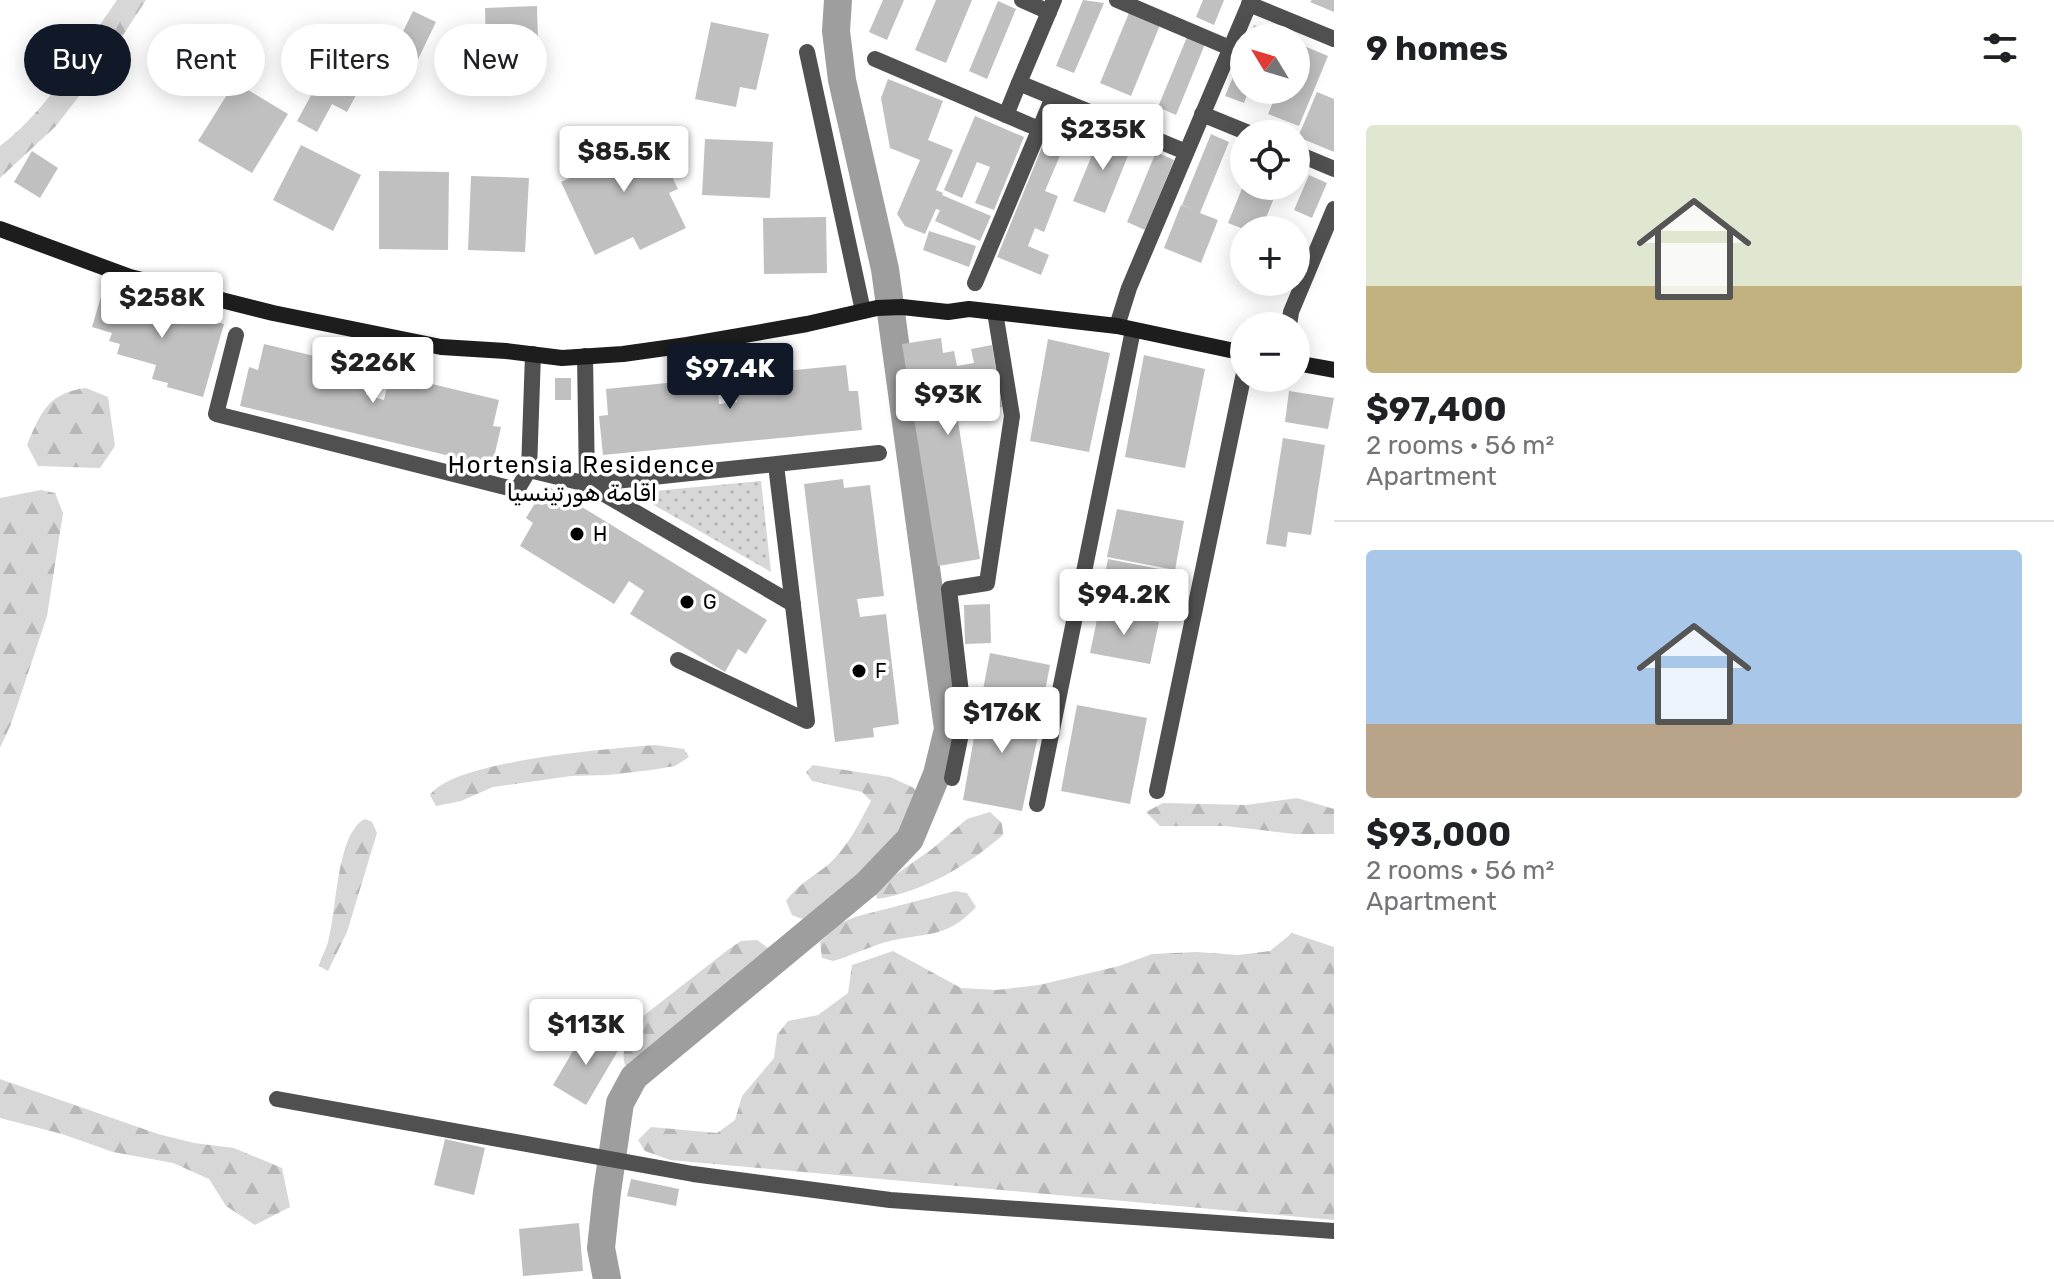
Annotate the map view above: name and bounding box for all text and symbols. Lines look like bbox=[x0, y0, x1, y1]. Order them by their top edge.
chip: Buy bbox=[24, 24, 131, 96]
chip: Rent bbox=[147, 24, 265, 96]
chip: Filters bbox=[281, 24, 418, 96]
chip: New bbox=[434, 24, 547, 96]
north arrow bbox=[1230, 24, 1310, 104]
map controls bbox=[1230, 24, 1310, 392]
icon: filters bbox=[1978, 26, 2022, 70]
text: 9 homes bbox=[1366, 28, 1508, 69]
pin: $235K bbox=[1047, 104, 1159, 172]
text: $235K bbox=[1060, 114, 1146, 145]
button: locate bbox=[1230, 120, 1310, 200]
pin: $85.5K bbox=[559, 126, 689, 194]
text: $85.5K bbox=[577, 136, 671, 167]
icon: home bbox=[1622, 177, 1766, 321]
button: + bbox=[1230, 216, 1310, 296]
pin: $258K bbox=[106, 272, 218, 340]
text: $258K bbox=[119, 282, 205, 313]
button: − bbox=[1230, 312, 1310, 392]
pin: $226K bbox=[317, 337, 429, 405]
pin: $97.4K bbox=[665, 343, 795, 411]
text: $226K bbox=[330, 347, 416, 378]
text: $97.4K bbox=[685, 353, 775, 384]
pin: $93K bbox=[901, 369, 995, 437]
text: $93K bbox=[914, 379, 982, 410]
text: $97,400 bbox=[1366, 389, 1507, 430]
text: 2 rooms · 56 m² bbox=[1366, 430, 1554, 461]
district label: Hortensia Residence اقامة هورتينسيا bbox=[448, 451, 716, 507]
text: Apartment bbox=[1366, 461, 1497, 492]
place label: H bbox=[593, 522, 607, 546]
marker: H bbox=[568, 525, 586, 543]
pin: $94.2K bbox=[1059, 569, 1189, 637]
text: $94.2K bbox=[1078, 579, 1170, 610]
place label: G bbox=[703, 590, 717, 614]
marker: G bbox=[678, 593, 696, 611]
icon: home bbox=[1622, 602, 1766, 746]
place label: F bbox=[875, 659, 887, 683]
marker: F bbox=[850, 662, 868, 680]
pin: $176K bbox=[946, 687, 1058, 755]
text: $176K bbox=[963, 697, 1041, 728]
text: $93,000 bbox=[1366, 814, 1511, 855]
text: 2 rooms · 56 m² bbox=[1366, 855, 1554, 886]
text: Apartment bbox=[1366, 886, 1497, 917]
pin: $113K bbox=[530, 999, 642, 1067]
text: $113K bbox=[547, 1009, 625, 1040]

